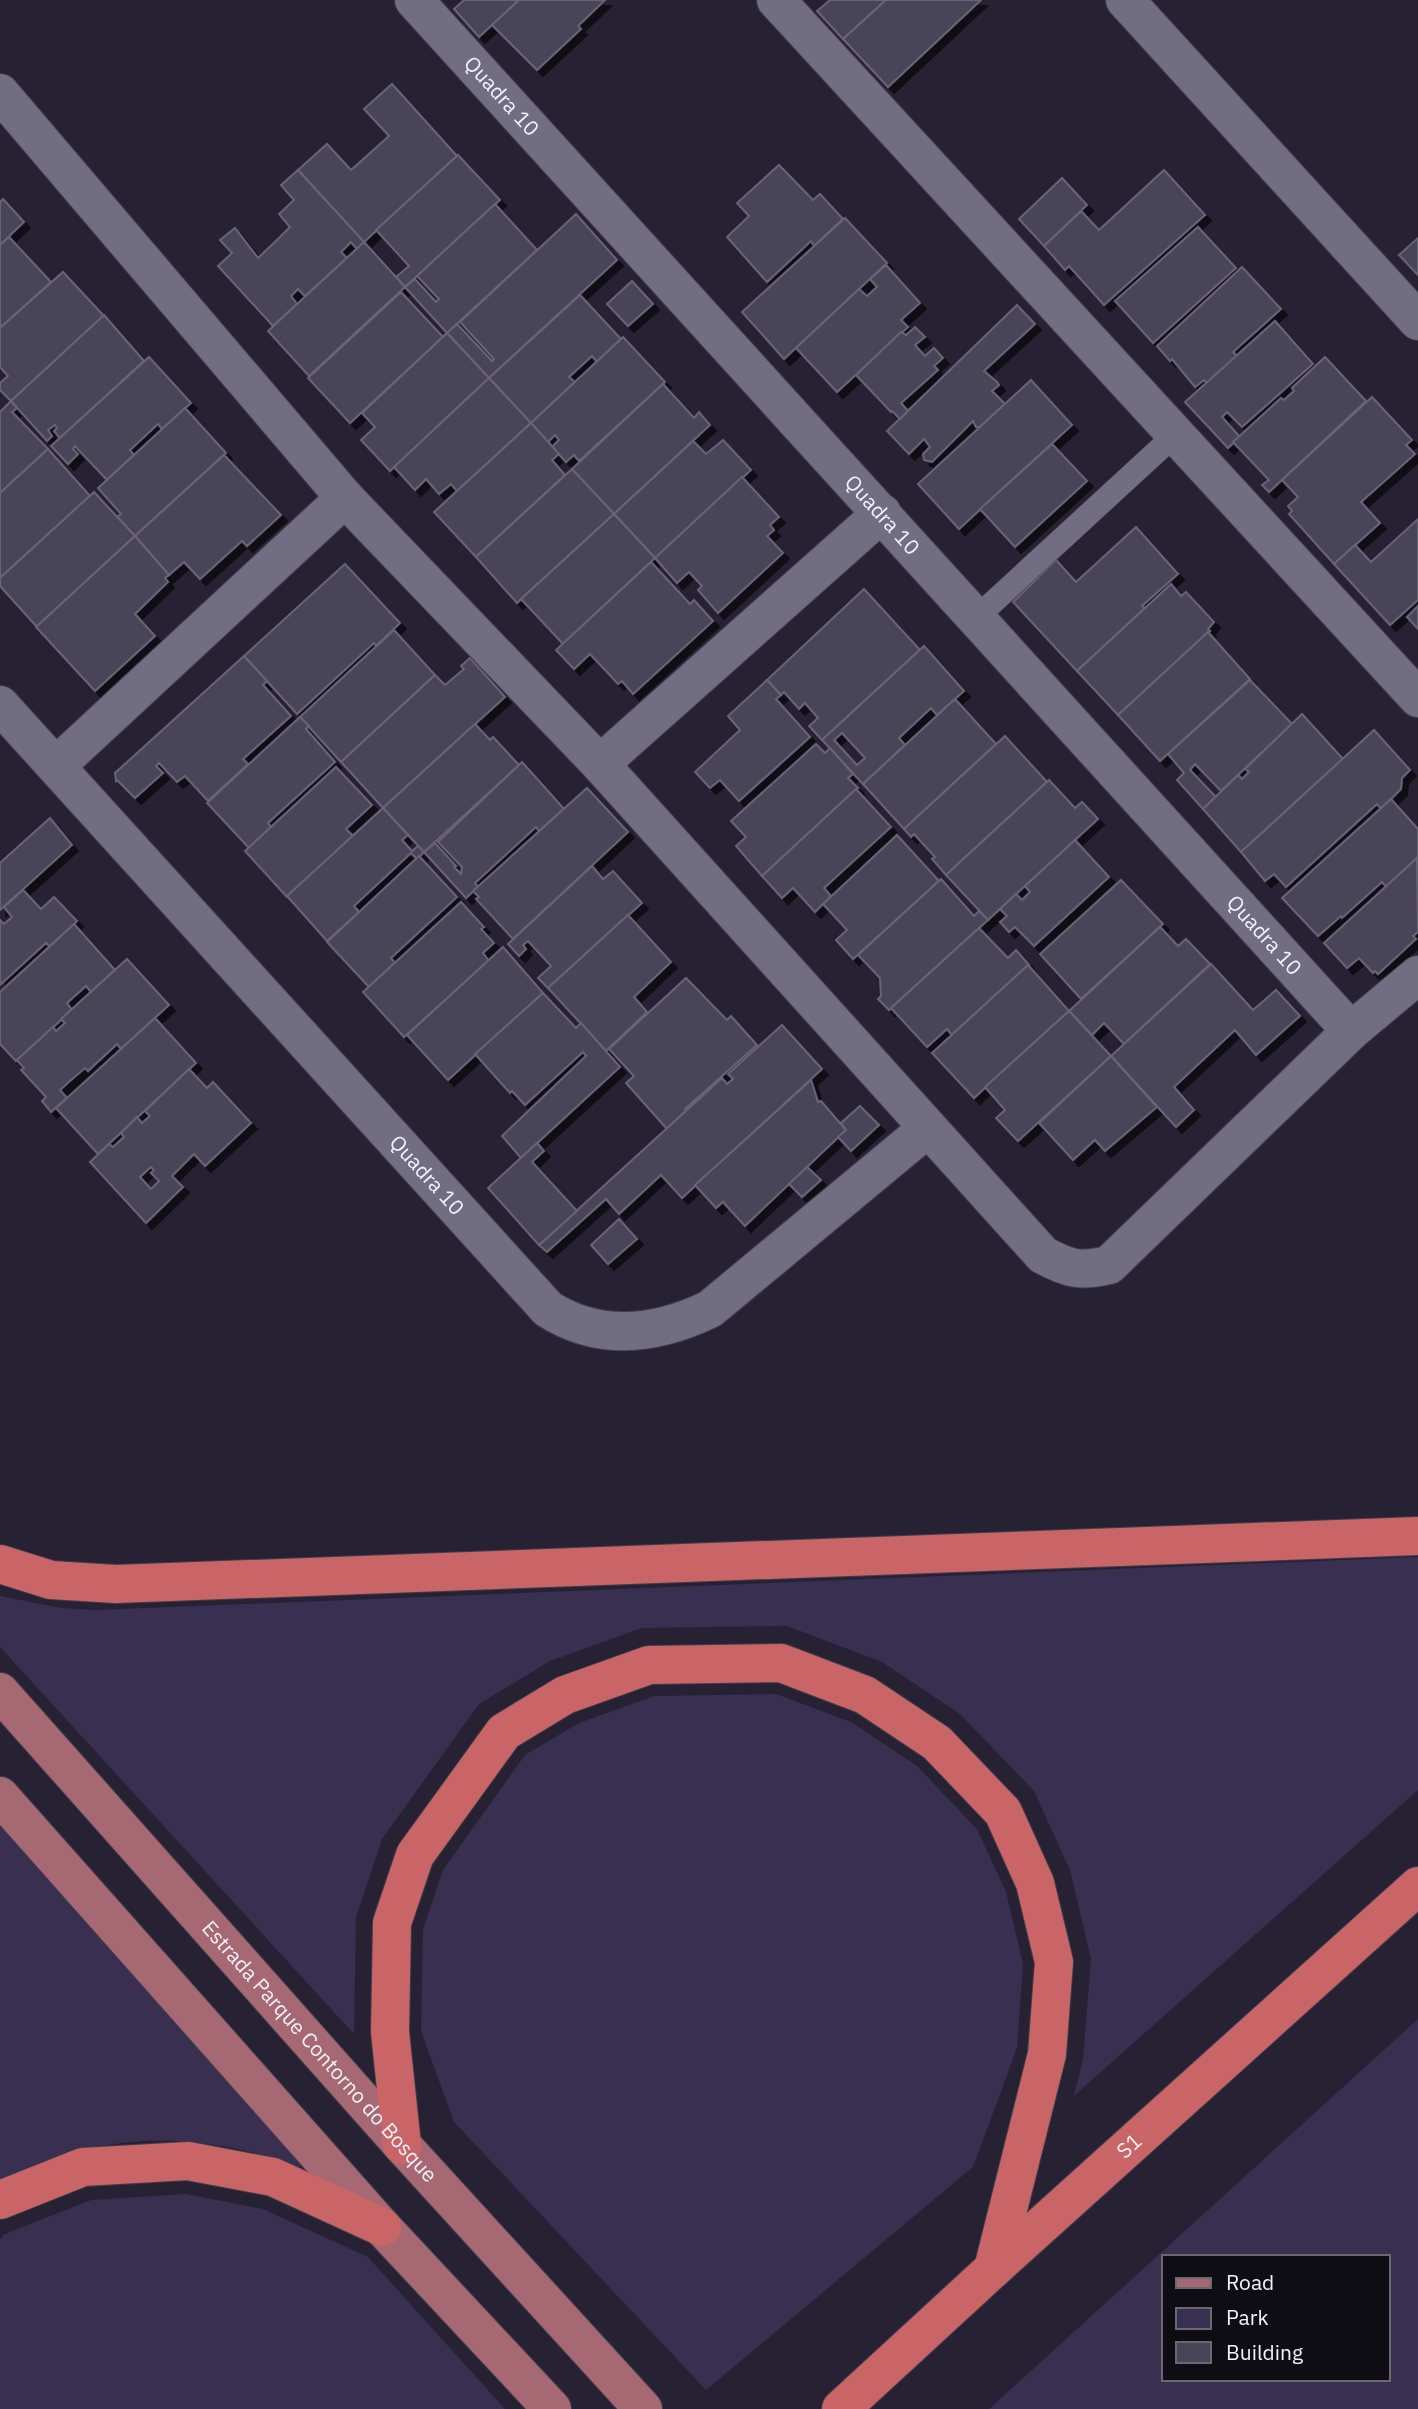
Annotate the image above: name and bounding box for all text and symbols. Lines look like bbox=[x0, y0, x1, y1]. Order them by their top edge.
street label: Quadra 10 bbox=[458, 49, 546, 142]
street label: Quadra 10 bbox=[839, 468, 927, 561]
street label: Quadra 10 bbox=[1221, 889, 1309, 981]
street label: Quadra 10 bbox=[384, 1128, 471, 1221]
street label: Estrada Parque Contorno do Bosque bbox=[196, 1914, 444, 2188]
street label: S1 bbox=[1110, 2127, 1147, 2164]
legend bbox=[1162, 2255, 1390, 2381]
text: Road bbox=[1226, 2268, 1274, 2296]
text: Park bbox=[1226, 2303, 1269, 2331]
text: Building bbox=[1226, 2338, 1303, 2366]

